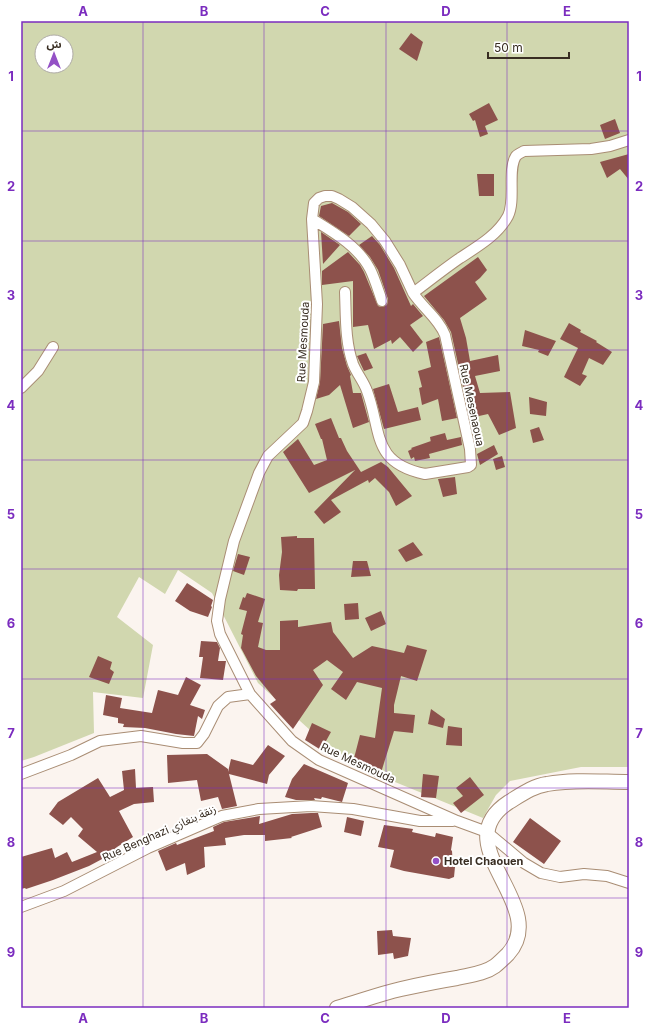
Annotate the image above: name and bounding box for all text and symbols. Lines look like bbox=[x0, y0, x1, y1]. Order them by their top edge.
text: A bbox=[78, 3, 88, 19]
text: B bbox=[200, 3, 209, 19]
text: C bbox=[320, 3, 330, 19]
text: D bbox=[441, 3, 451, 19]
text: E bbox=[563, 3, 571, 19]
north arrow bbox=[34, 34, 74, 74]
scale bar bbox=[488, 34, 569, 60]
text: ش bbox=[46, 37, 62, 51]
text: 50 m bbox=[494, 40, 523, 55]
text: 1 bbox=[8, 68, 14, 84]
text: 1 bbox=[636, 68, 642, 84]
text: 2 bbox=[7, 178, 15, 194]
text: 2 bbox=[635, 178, 643, 194]
text: 3 bbox=[7, 287, 15, 303]
text: 3 bbox=[635, 287, 643, 303]
street label: Rue Mesmouda bbox=[294, 301, 312, 383]
street label: Rue Mesenaoua bbox=[456, 363, 488, 447]
text: 4 bbox=[7, 397, 16, 413]
text: 4 bbox=[635, 397, 644, 413]
text: 5 bbox=[7, 506, 15, 522]
text: 5 bbox=[635, 506, 643, 522]
text: 6 bbox=[7, 615, 15, 631]
text: 6 bbox=[635, 615, 643, 631]
text: 7 bbox=[7, 725, 15, 741]
text: 7 bbox=[635, 725, 643, 741]
street label: Rue Mesmouda bbox=[318, 740, 398, 786]
street label: Rue Benghazi زنقة بنغازي bbox=[100, 802, 219, 867]
text: 8 bbox=[7, 834, 15, 850]
text: 8 bbox=[635, 834, 643, 850]
place label: Hotel Chaouen bbox=[444, 854, 524, 868]
marker: Hotel Chaouen bbox=[431, 856, 441, 866]
text: 9 bbox=[7, 944, 15, 960]
text: 9 bbox=[635, 944, 643, 960]
text: A bbox=[78, 1010, 88, 1026]
text: B bbox=[200, 1010, 209, 1026]
text: C bbox=[320, 1010, 330, 1026]
text: D bbox=[441, 1010, 451, 1026]
text: E bbox=[563, 1010, 571, 1026]

